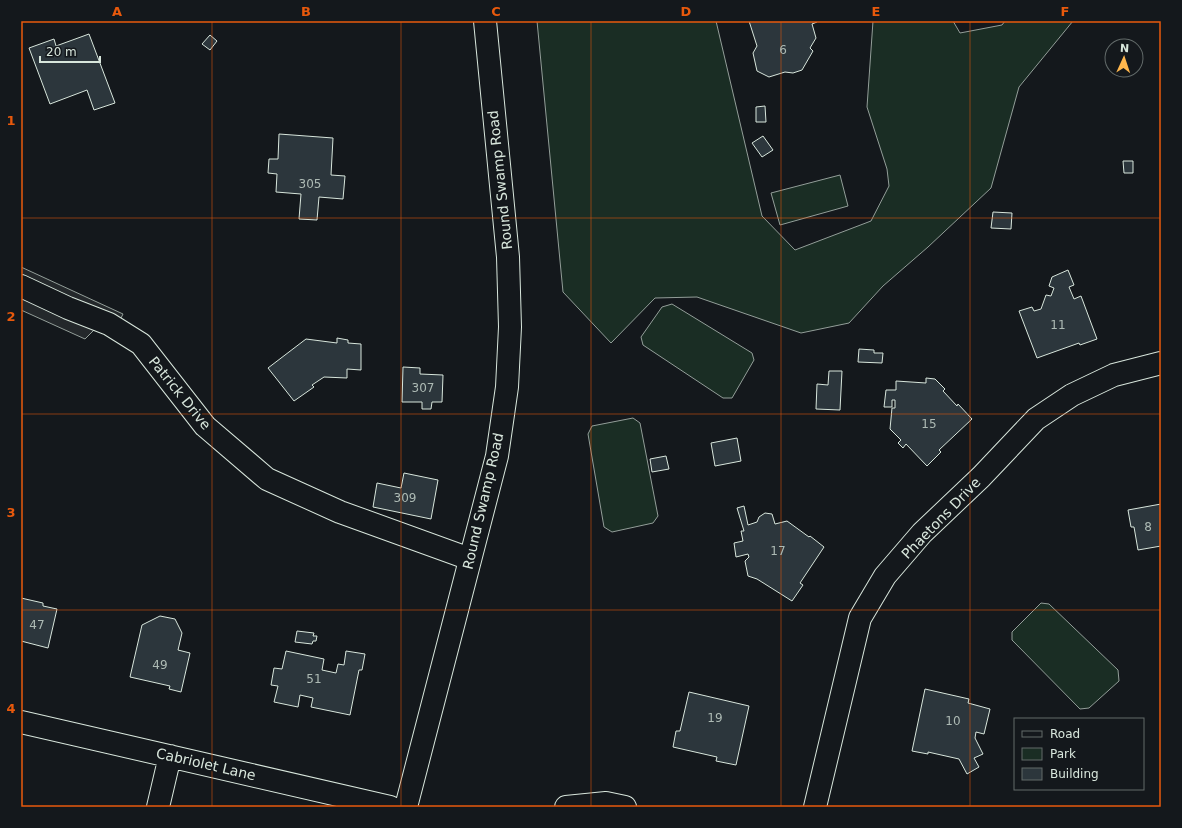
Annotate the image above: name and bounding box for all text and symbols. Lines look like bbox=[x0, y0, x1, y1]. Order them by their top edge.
text: A bbox=[112, 4, 122, 19]
text: B bbox=[301, 4, 311, 19]
text: C bbox=[491, 4, 501, 19]
text: D bbox=[681, 4, 692, 19]
text: E bbox=[872, 4, 880, 19]
text: F bbox=[1061, 4, 1069, 19]
scale bar bbox=[40, 38, 100, 64]
north arrow bbox=[1104, 38, 1144, 78]
text: N bbox=[1120, 42, 1129, 55]
house number: 6 bbox=[779, 43, 787, 57]
text: 20 m bbox=[46, 45, 77, 59]
street label: Round Swamp Road bbox=[485, 110, 515, 250]
text: 1 bbox=[6, 113, 16, 128]
house number: 305 bbox=[299, 177, 321, 191]
text: 2 bbox=[6, 309, 16, 324]
house number: 11 bbox=[1050, 318, 1066, 332]
street label: Patrick Drive bbox=[146, 353, 214, 433]
house number: 307 bbox=[412, 381, 434, 395]
house number: 15 bbox=[921, 417, 937, 431]
street label: Round Swamp Road bbox=[459, 431, 507, 571]
street label: Phaetons Drive bbox=[898, 474, 984, 562]
house number: 309 bbox=[394, 491, 416, 505]
text: 3 bbox=[6, 505, 16, 520]
house number: 8 bbox=[1144, 520, 1152, 534]
house number: 17 bbox=[770, 544, 786, 558]
house number: 47 bbox=[29, 618, 45, 632]
house number: 49 bbox=[152, 658, 168, 672]
house number: 51 bbox=[306, 672, 322, 686]
text: 4 bbox=[6, 701, 16, 716]
house number: 19 bbox=[707, 711, 723, 725]
house number: 10 bbox=[945, 714, 961, 728]
legend bbox=[1014, 718, 1144, 790]
text: Road bbox=[1050, 727, 1080, 741]
street label: Cabriolet Lane bbox=[155, 745, 257, 783]
text: Park bbox=[1050, 747, 1076, 761]
text: Building bbox=[1050, 767, 1099, 781]

